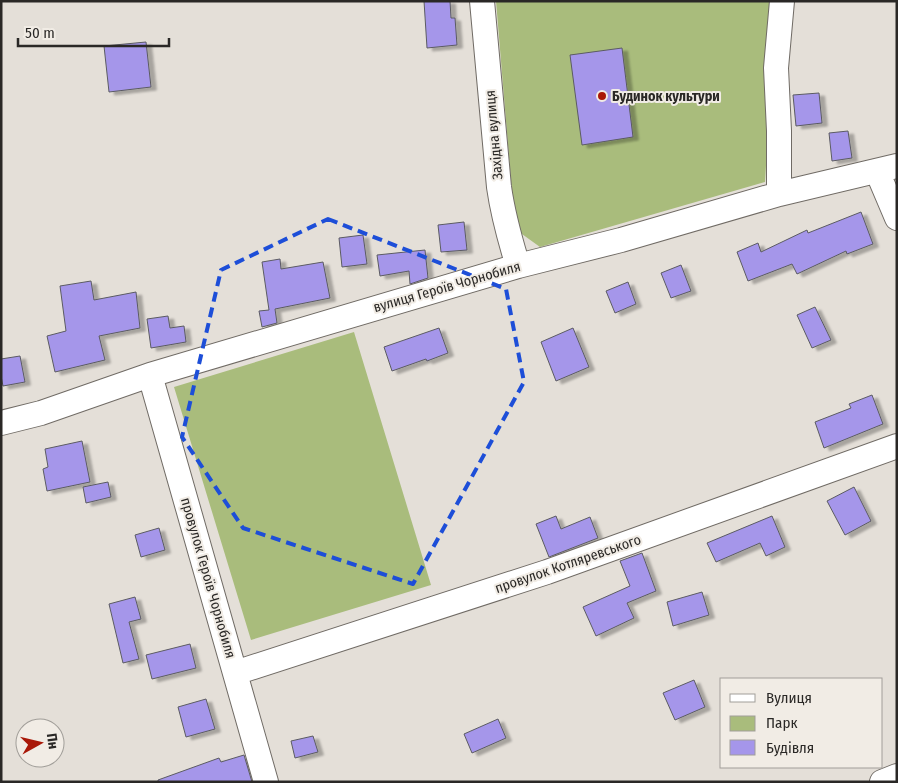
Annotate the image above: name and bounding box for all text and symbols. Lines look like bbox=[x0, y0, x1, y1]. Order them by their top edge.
scale bar bbox=[18, 15, 169, 47]
text: 50 m bbox=[25, 24, 55, 42]
place label: Будинок культури bbox=[612, 88, 720, 105]
street label: Західна вулиця bbox=[482, 90, 506, 180]
marker: Будинок культури bbox=[596, 90, 608, 102]
street label: вулиця Героїв Чорнобиля bbox=[372, 258, 522, 316]
street label: провулок Героїв Чорнобиля bbox=[177, 496, 239, 660]
street label: провулок Котляревського bbox=[493, 531, 643, 597]
legend bbox=[720, 678, 883, 768]
text: Вулиця bbox=[766, 689, 812, 707]
text: Парк bbox=[766, 714, 797, 732]
north arrow bbox=[15, 718, 65, 768]
text: Пн bbox=[43, 732, 62, 750]
text: Будівля bbox=[766, 739, 814, 757]

